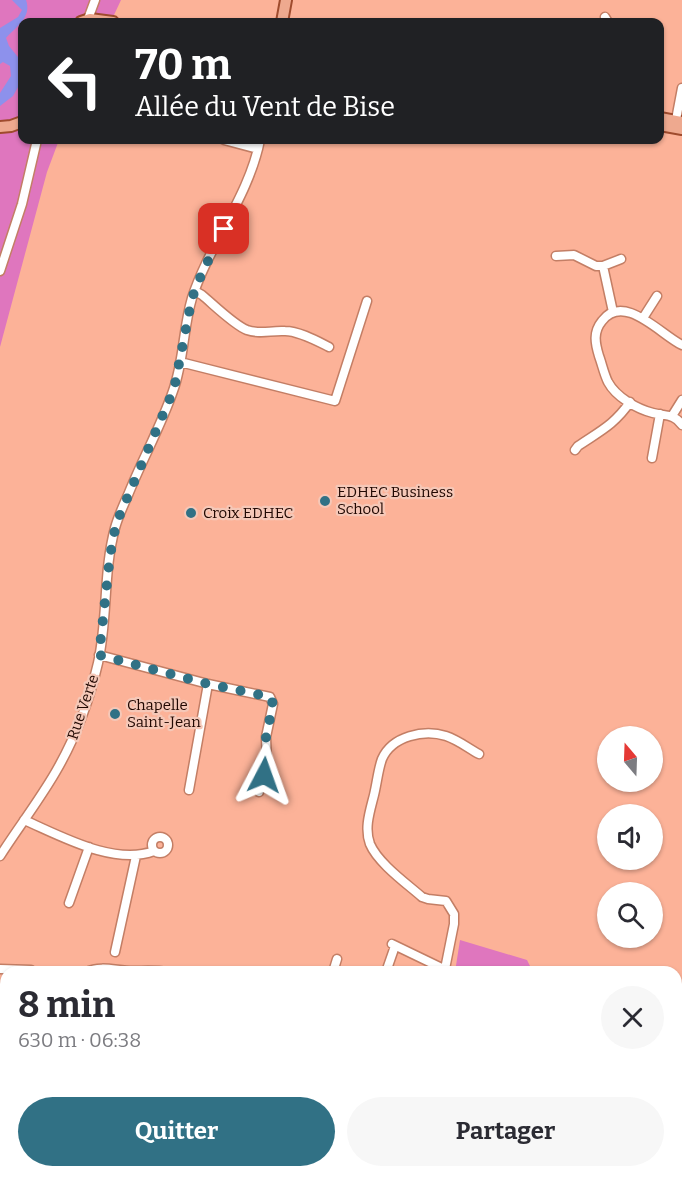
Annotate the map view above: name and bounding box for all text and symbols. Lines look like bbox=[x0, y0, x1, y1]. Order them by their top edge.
text: 70 m bbox=[135, 40, 231, 90]
icon: left bbox=[36, 42, 114, 120]
text: Allée du Vent de Bise bbox=[135, 91, 395, 123]
pin bbox=[198, 203, 249, 254]
icon: arrive bbox=[207, 212, 240, 245]
place label: EDHEC Business School bbox=[337, 483, 453, 518]
marker: EDHEC Business School bbox=[318, 494, 332, 508]
place label: Croix EDHEC bbox=[203, 504, 293, 522]
marker: Croix EDHEC bbox=[184, 506, 198, 520]
street label: Rue Verte bbox=[63, 672, 103, 742]
place label: Chapelle Saint-Jean bbox=[127, 696, 201, 731]
marker: Chapelle Saint-Jean bbox=[108, 707, 122, 721]
north arrow bbox=[597, 726, 663, 792]
map controls bbox=[597, 726, 663, 948]
position arrow bbox=[232, 743, 296, 807]
button: sound bbox=[597, 804, 663, 870]
button: search bbox=[597, 882, 663, 948]
text: 8 min bbox=[18, 983, 115, 1027]
button: close bbox=[601, 986, 664, 1049]
text: 630 m · 06:38 bbox=[18, 1028, 141, 1052]
button: Quitter bbox=[18, 1097, 335, 1166]
button: Partager bbox=[347, 1097, 664, 1166]

